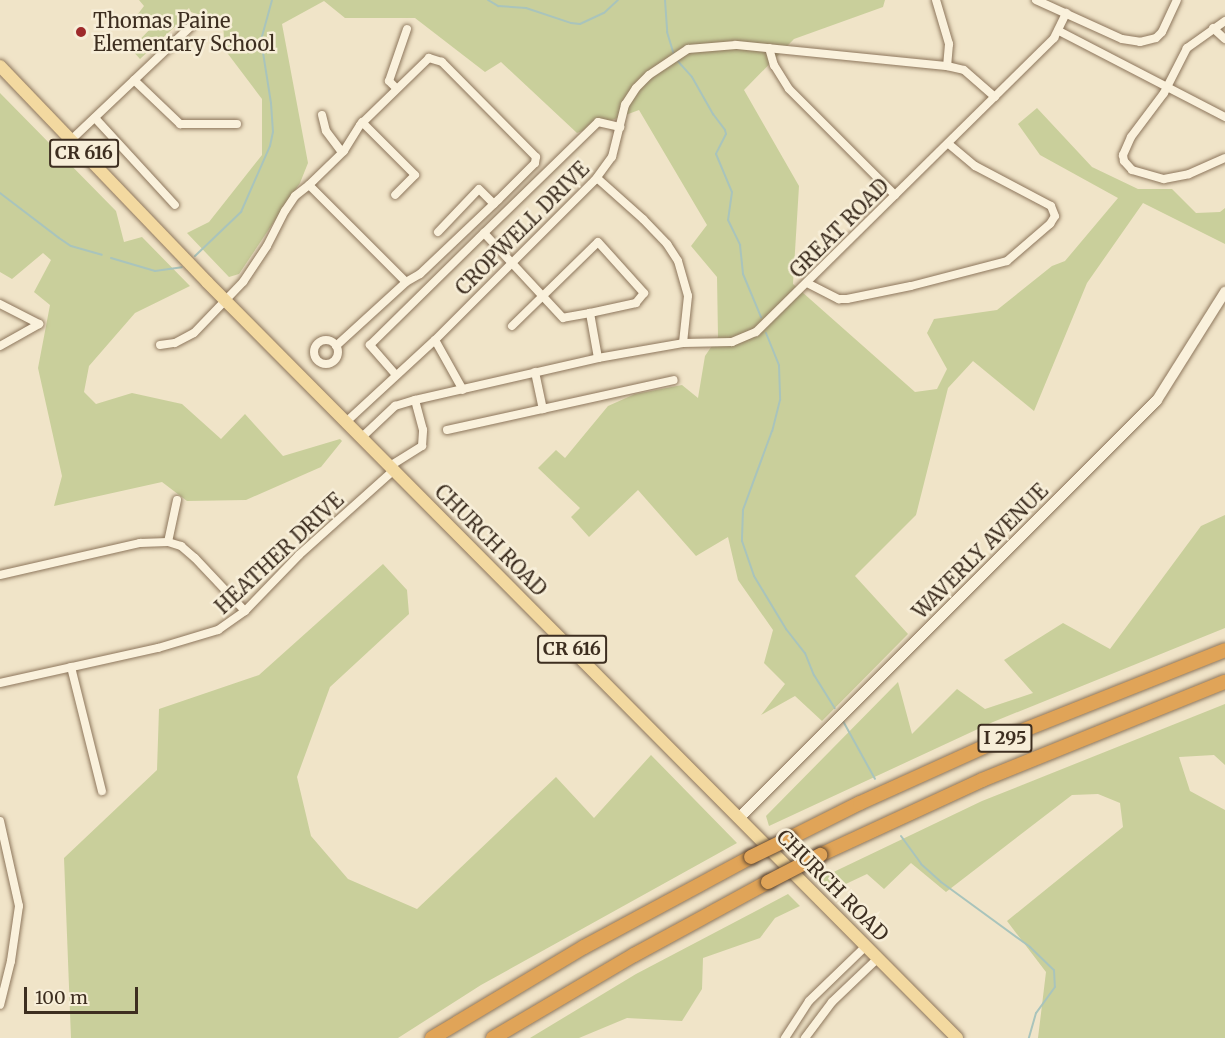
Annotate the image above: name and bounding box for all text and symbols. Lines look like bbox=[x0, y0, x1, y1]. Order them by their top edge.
place label: Thomas Paine Elementary School bbox=[93, 8, 275, 55]
marker: Thomas Paine Elementary School bbox=[74, 25, 88, 39]
road number: CR 616 bbox=[48, 138, 120, 168]
street label: CROPWELL DRIVE bbox=[450, 156, 594, 300]
street label: GREAT ROAD bbox=[785, 174, 893, 282]
street label: CHURCH ROAD bbox=[430, 479, 552, 601]
street label: WAVERLY AVENUE bbox=[908, 479, 1052, 623]
street label: HEATHER DRIVE bbox=[210, 487, 348, 619]
road number: CR 616 bbox=[536, 634, 608, 664]
road number: I 295 bbox=[976, 723, 1034, 753]
street label: CHURCH ROAD bbox=[772, 824, 894, 946]
scale bar bbox=[27, 975, 141, 1013]
text: 100 m bbox=[35, 986, 88, 1009]

